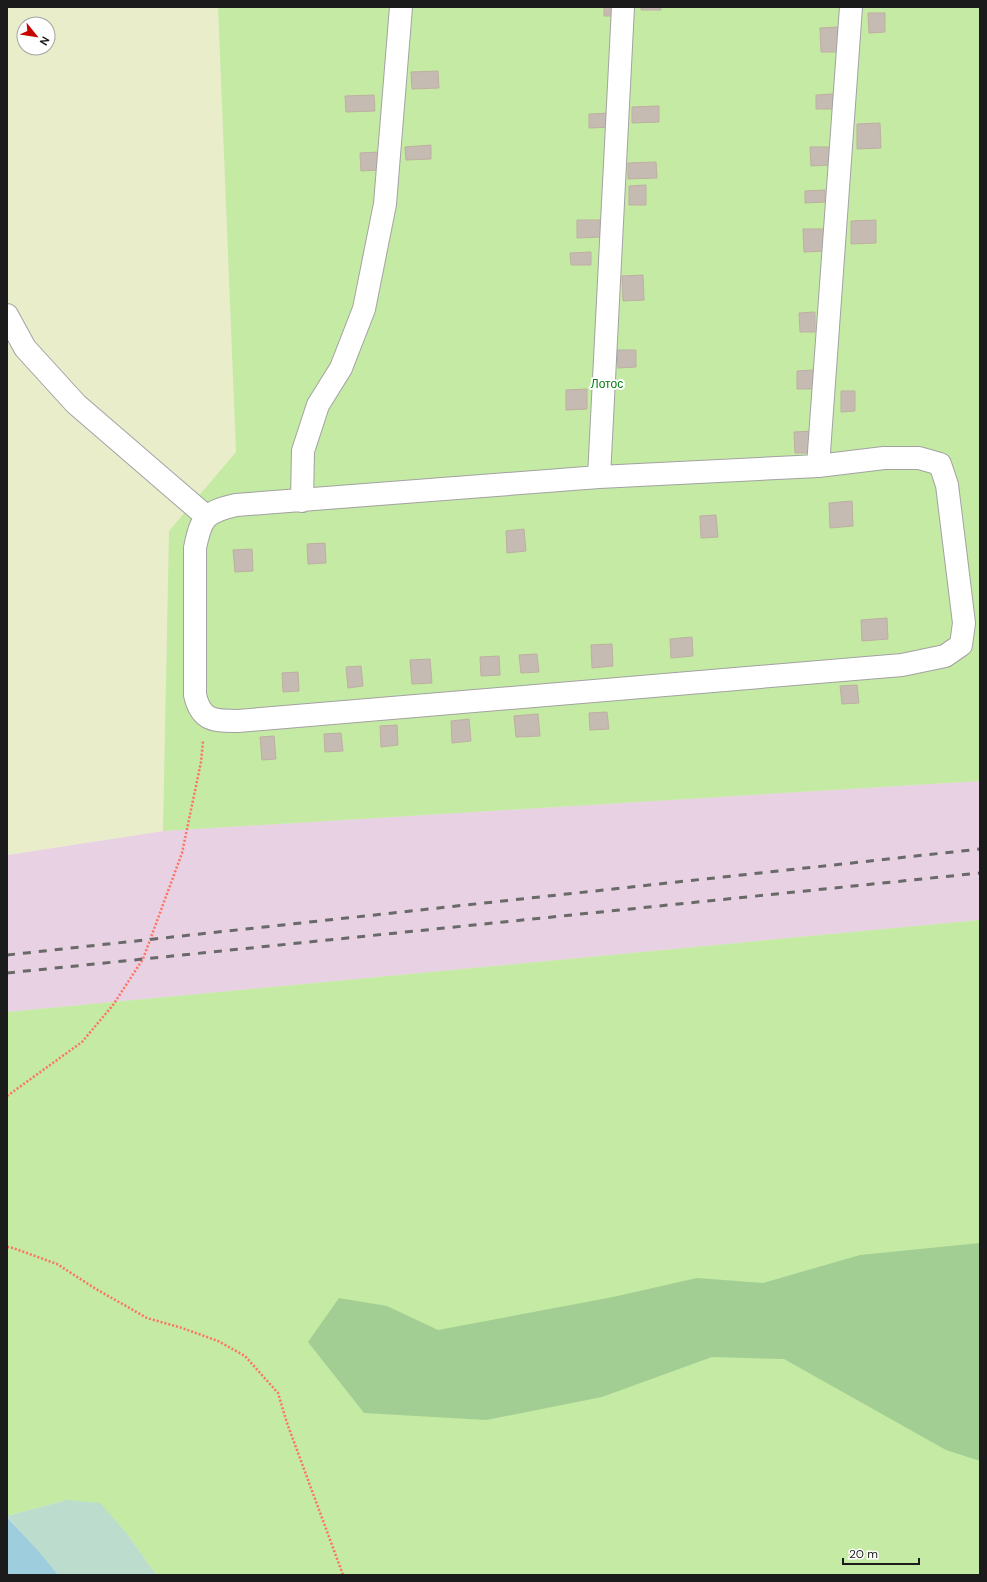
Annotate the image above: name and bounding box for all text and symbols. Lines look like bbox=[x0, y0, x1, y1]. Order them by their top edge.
north arrow bbox=[16, 16, 56, 56]
text: N bbox=[37, 34, 53, 48]
park label: Лотос bbox=[591, 376, 623, 392]
scale bar bbox=[843, 1540, 919, 1566]
text: 20 m bbox=[849, 1546, 878, 1562]

